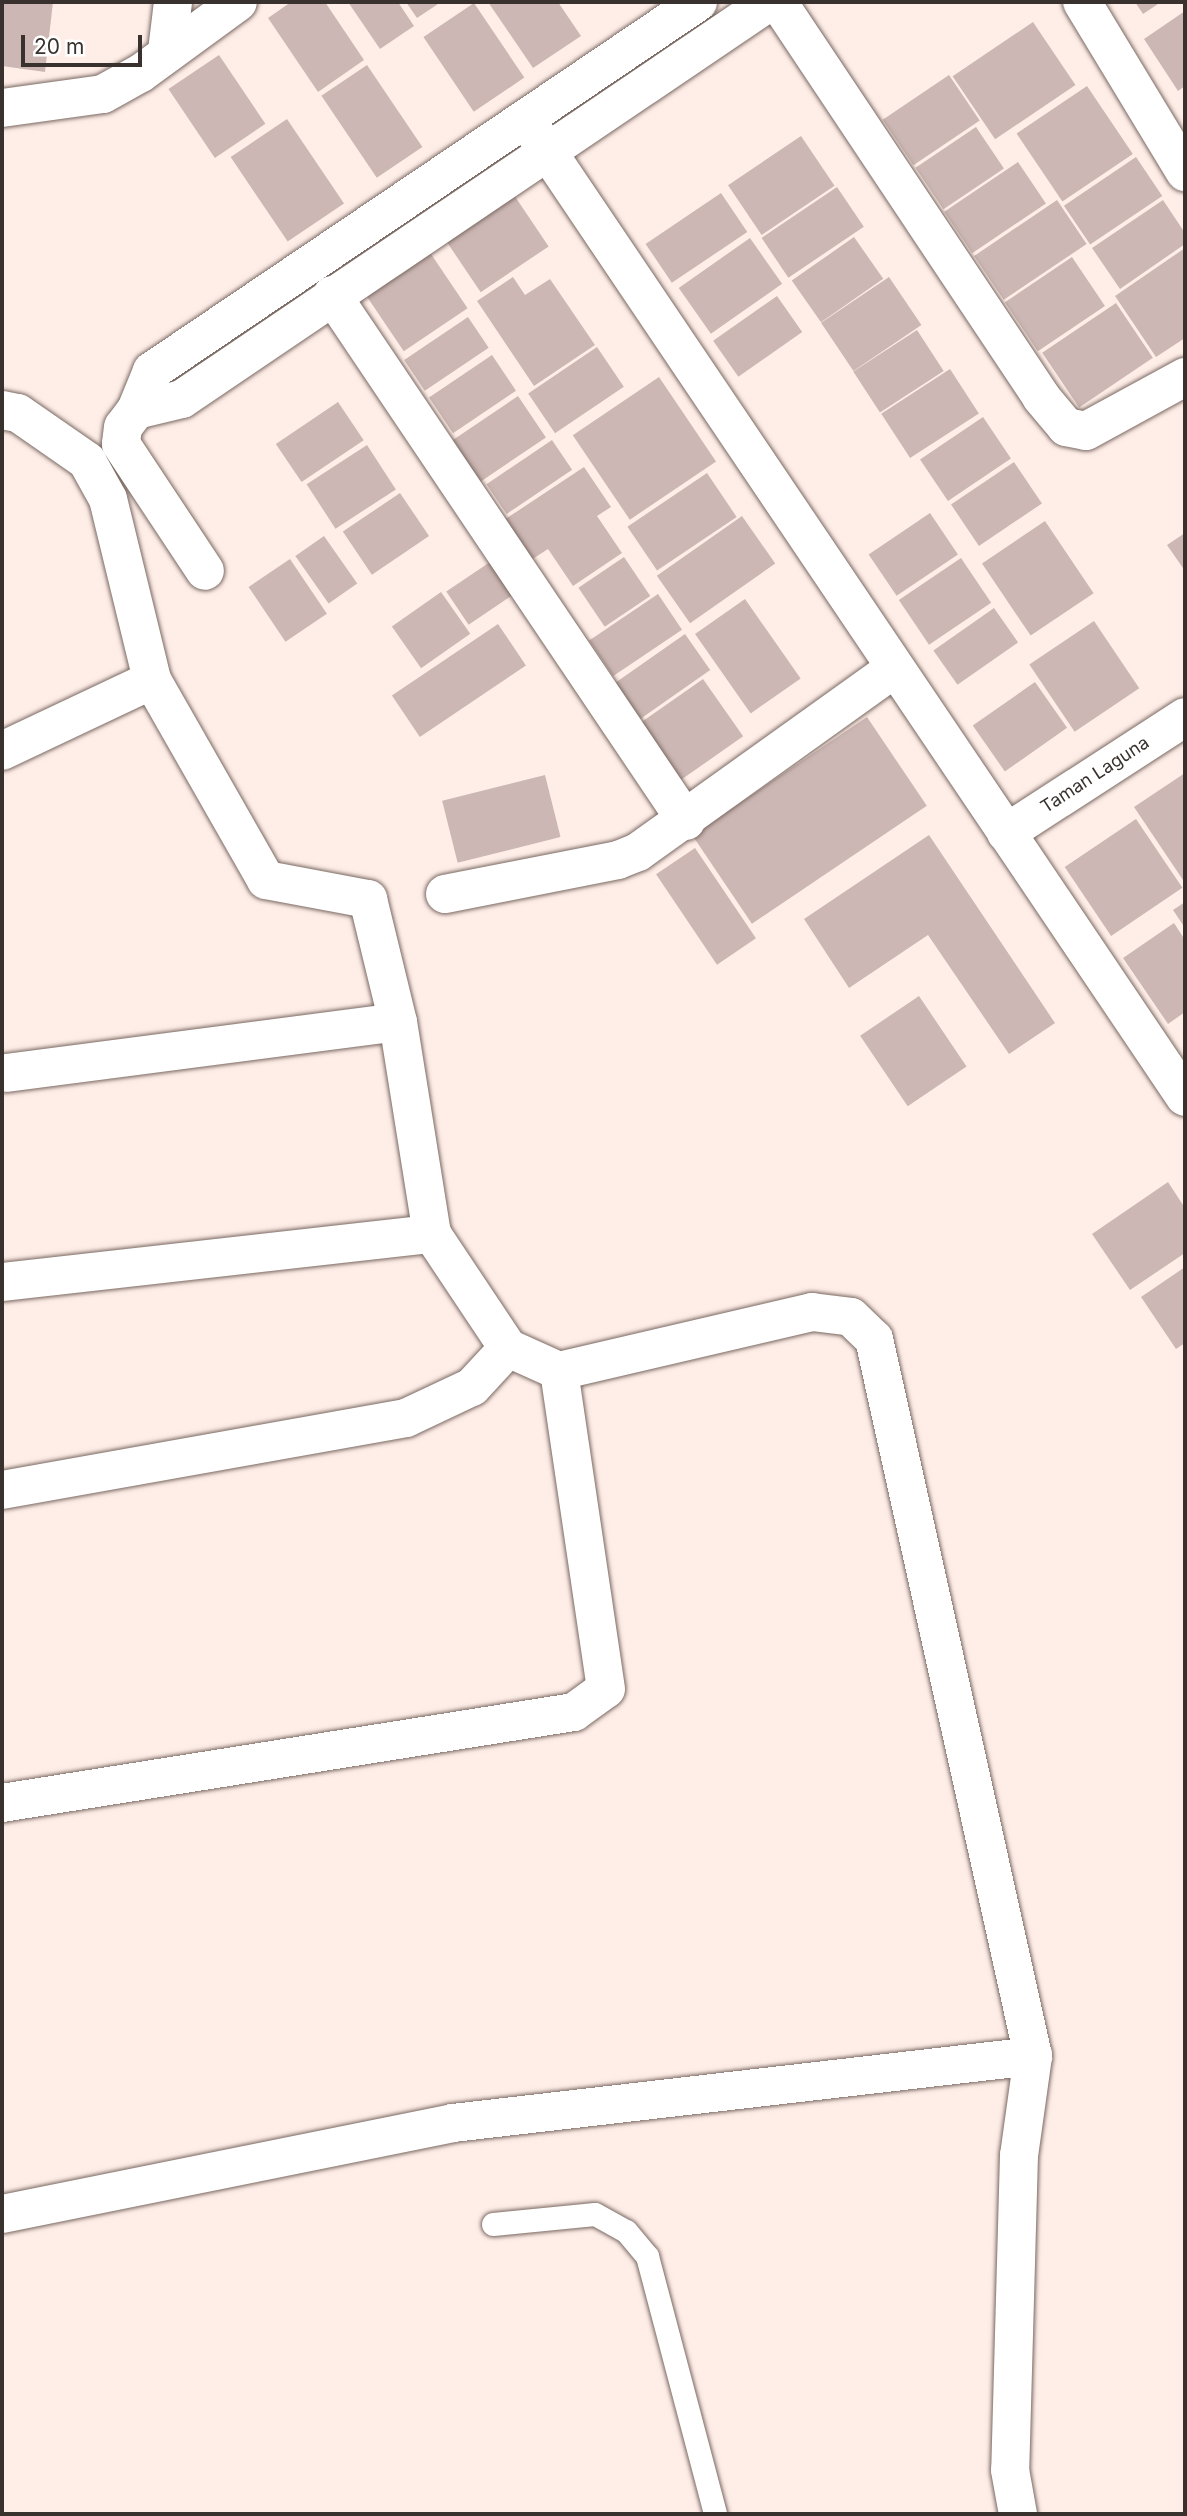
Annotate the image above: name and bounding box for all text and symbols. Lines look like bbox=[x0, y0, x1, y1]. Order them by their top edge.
scale bar bbox=[24, 21, 145, 65]
text: 20 m bbox=[34, 34, 84, 59]
street label: Taman Laguna bbox=[1037, 732, 1153, 818]

